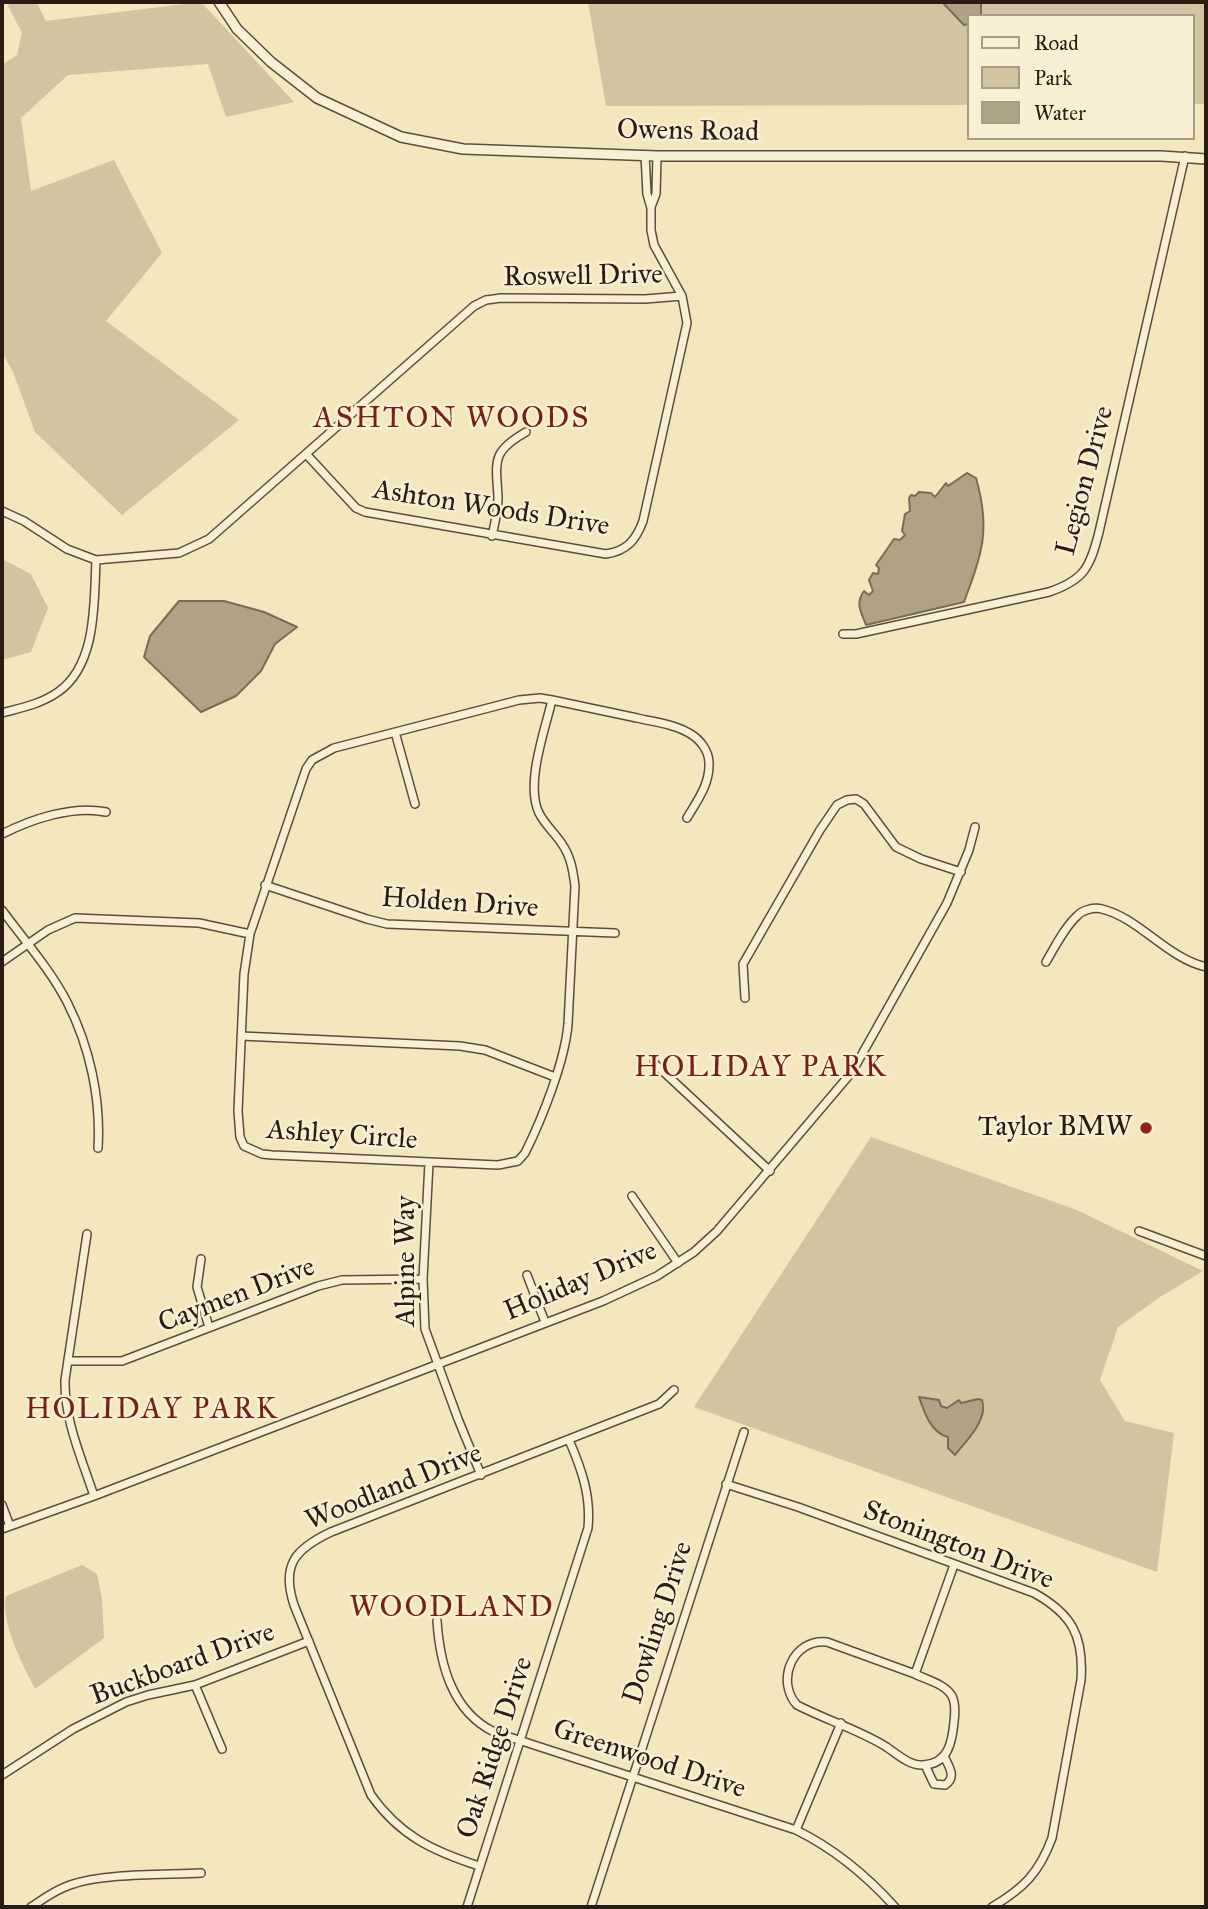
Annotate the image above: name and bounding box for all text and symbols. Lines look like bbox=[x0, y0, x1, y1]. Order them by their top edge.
legend bbox=[967, 14, 1194, 140]
text: Road bbox=[1034, 30, 1079, 56]
text: Park bbox=[1034, 65, 1072, 91]
text: Water bbox=[1034, 100, 1086, 126]
street label: Owens Road bbox=[617, 114, 759, 150]
street label: Roswell Drive bbox=[503, 259, 663, 295]
district label: ASHTON WOODS bbox=[315, 402, 589, 438]
street label: Legion Drive bbox=[1050, 403, 1122, 559]
street label: Ashton Woods Drive bbox=[370, 474, 612, 544]
street label: Holden Drive bbox=[380, 882, 540, 926]
district label: HOLIDAY PARK bbox=[635, 1051, 887, 1087]
place label: Taylor BMW bbox=[978, 1111, 1132, 1145]
street label: Ashley Circle bbox=[266, 1114, 418, 1158]
marker: Taylor BMW bbox=[1138, 1120, 1154, 1136]
street label: Alpine Way bbox=[390, 1196, 424, 1326]
street label: Holiday Drive bbox=[500, 1235, 662, 1329]
street label: Caymen Drive bbox=[154, 1251, 320, 1341]
district label: HOLIDAY PARK bbox=[26, 1393, 278, 1429]
street label: Woodland Drive bbox=[301, 1437, 487, 1539]
street label: Stonington Drive bbox=[858, 1494, 1058, 1598]
street label: Dowling Drive bbox=[617, 1538, 701, 1708]
district label: WOODLAND bbox=[350, 1591, 554, 1627]
street label: Buckboard Drive bbox=[86, 1616, 280, 1714]
street label: Oak Ridge Drive bbox=[451, 1653, 541, 1843]
street label: Greenwood Drive bbox=[548, 1713, 750, 1807]

